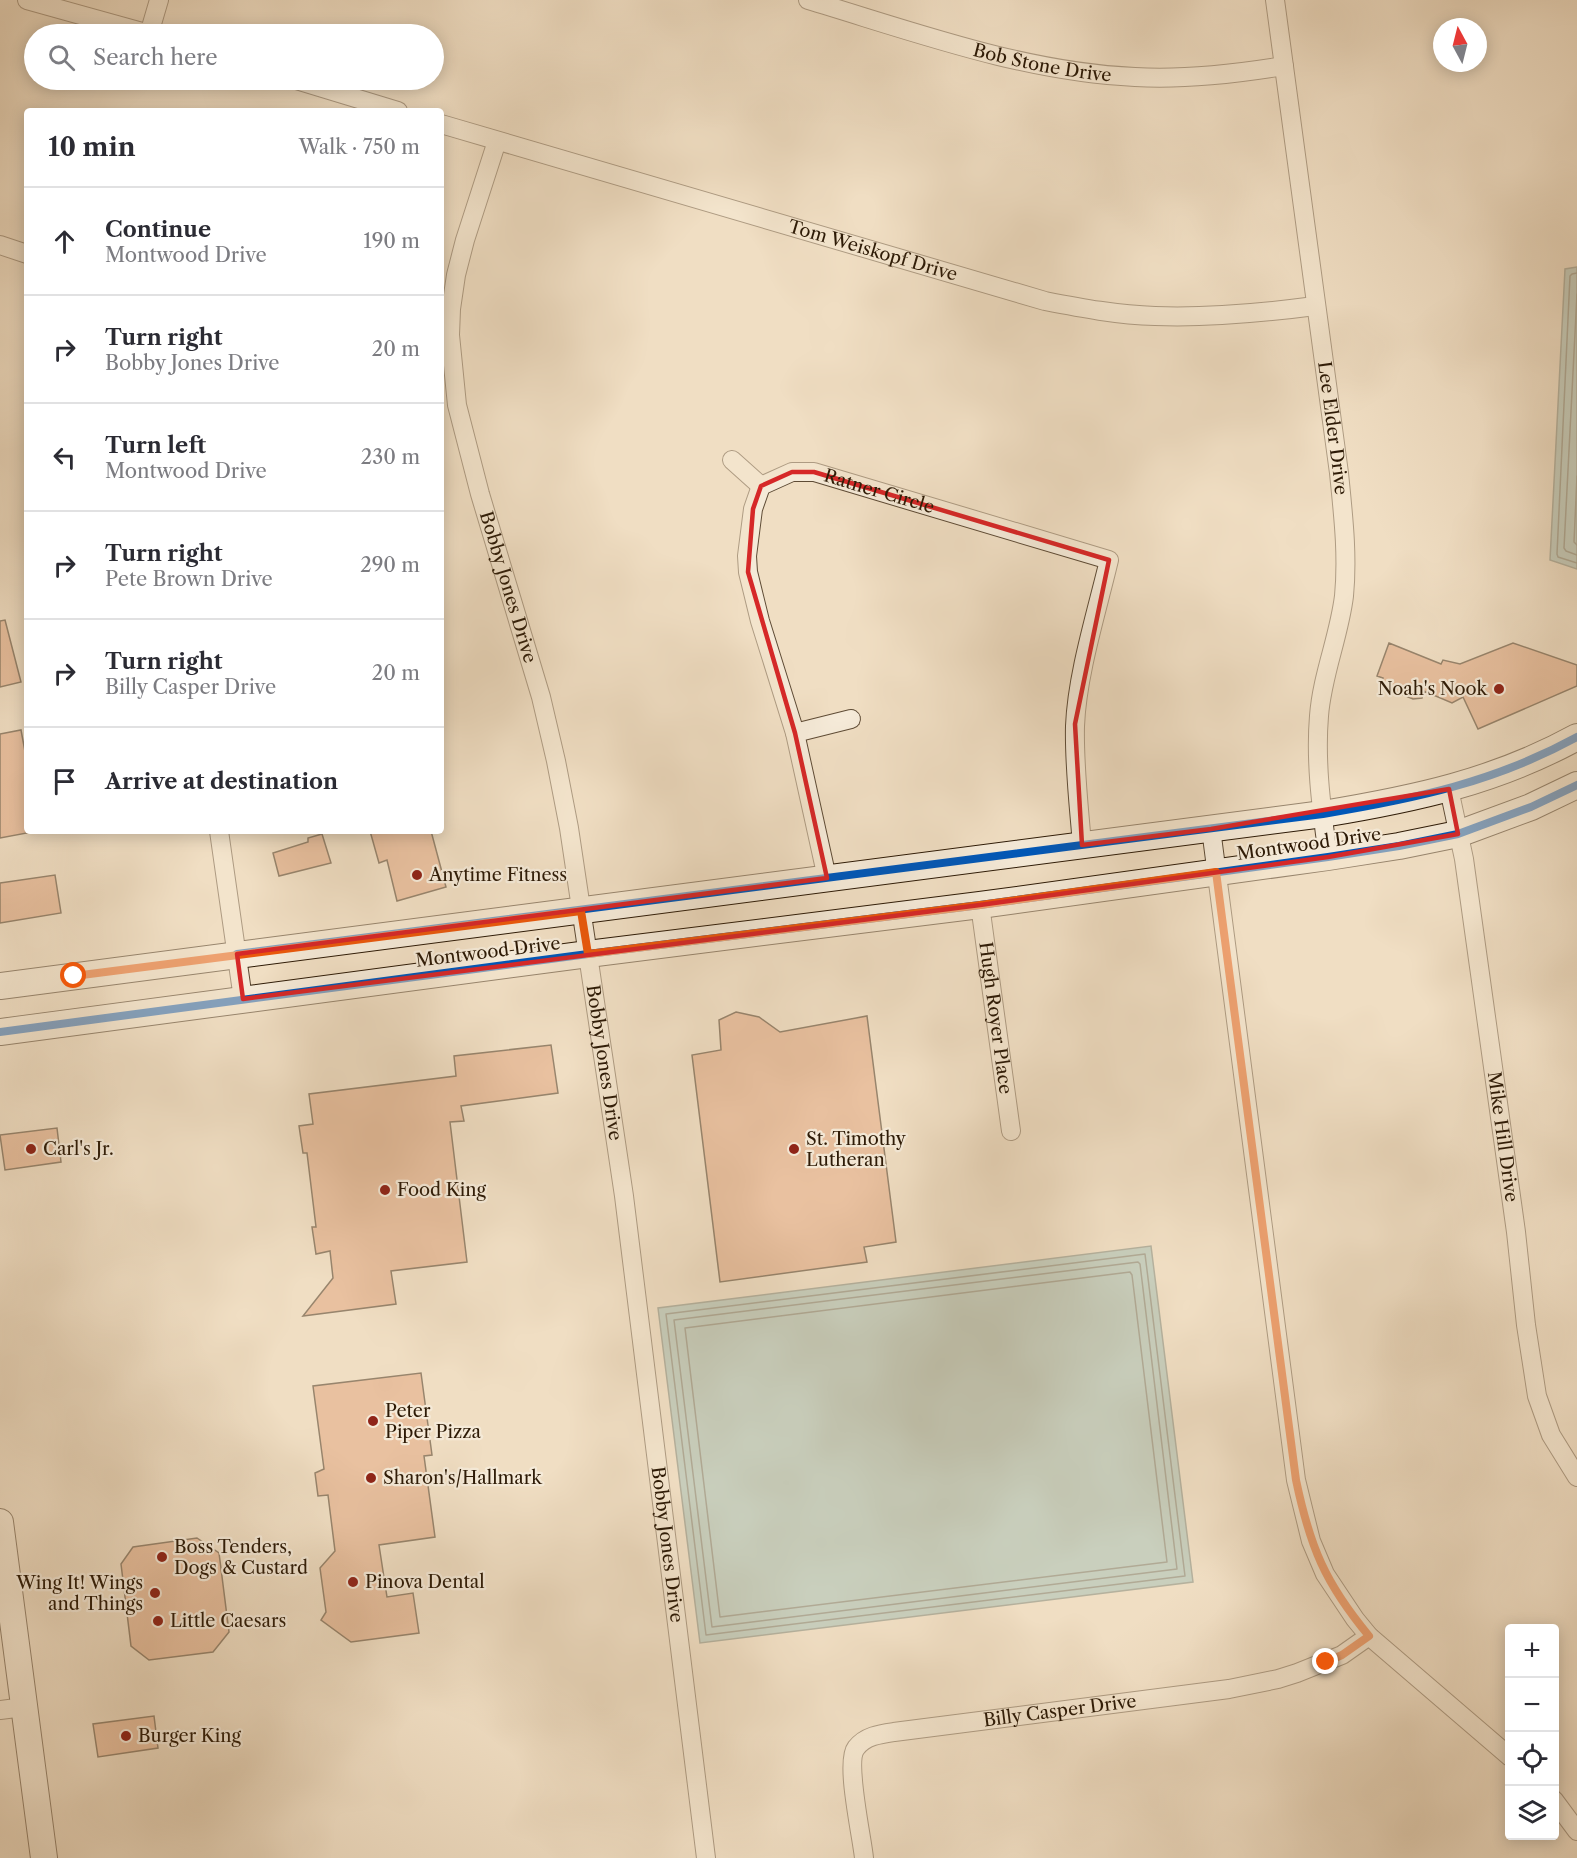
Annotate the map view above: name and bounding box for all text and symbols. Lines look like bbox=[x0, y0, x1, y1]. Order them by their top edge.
north arrow bbox=[1433, 18, 1487, 72]
search box bbox=[24, 24, 444, 90]
street label: Bob Stone Drive bbox=[971, 39, 1112, 86]
icon: search bbox=[45, 41, 78, 74]
text: Search here bbox=[93, 44, 218, 71]
text: 10 min bbox=[48, 131, 136, 163]
text: Walk · 750 m bbox=[299, 135, 420, 159]
street label: Tom Weiskopf Drive bbox=[786, 215, 960, 286]
text: Continue bbox=[105, 216, 211, 243]
icon: ahead bbox=[48, 225, 81, 258]
text: 190 m bbox=[363, 229, 420, 253]
text: Montwood Drive bbox=[105, 243, 267, 267]
text: Turn right bbox=[105, 324, 223, 351]
icon: right bbox=[48, 333, 81, 366]
text: 20 m bbox=[372, 337, 420, 361]
text: Bobby Jones Drive bbox=[105, 351, 280, 375]
street label: Lee Elder Drive bbox=[1313, 360, 1352, 496]
text: Turn left bbox=[105, 432, 206, 459]
icon: left bbox=[48, 441, 81, 474]
text: 230 m bbox=[361, 445, 420, 469]
text: Montwood Drive bbox=[105, 459, 267, 483]
street label: Ratner Circle bbox=[821, 465, 937, 518]
street label: Bobby Jones Drive bbox=[475, 509, 541, 666]
text: Turn right bbox=[105, 540, 223, 567]
icon: right bbox=[48, 549, 81, 582]
text: 290 m bbox=[360, 553, 420, 577]
text: Pete Brown Drive bbox=[105, 567, 273, 591]
text: Turn right bbox=[105, 648, 223, 675]
icon: right bbox=[48, 657, 81, 690]
text: 20 m bbox=[372, 661, 420, 685]
text: Billy Casper Drive bbox=[105, 675, 276, 699]
place label: Noah's Nook bbox=[1378, 678, 1489, 700]
marker: Noah's Nook bbox=[1492, 682, 1506, 696]
icon: arrive bbox=[48, 765, 81, 798]
text: Arrive at destination bbox=[105, 768, 338, 795]
street label: Montwood Drive bbox=[1235, 823, 1383, 865]
place label: Anytime Fitness bbox=[428, 864, 567, 886]
marker: Anytime Fitness bbox=[410, 868, 424, 882]
street label: Montwood Drive bbox=[414, 932, 562, 972]
street label: Hugh Royer Place bbox=[974, 940, 1017, 1095]
route start bbox=[60, 962, 86, 988]
street label: Bobby Jones Drive bbox=[582, 983, 627, 1142]
street label: Mike Hill Drive bbox=[1483, 1070, 1523, 1203]
place label: St. Timothy Lutheran bbox=[806, 1128, 907, 1171]
place label: Carl's Jr. bbox=[43, 1138, 114, 1160]
marker: Carl's Jr. bbox=[24, 1142, 38, 1156]
marker: St. Timothy Lutheran bbox=[787, 1142, 801, 1156]
place label: Food King bbox=[397, 1179, 487, 1201]
marker: Food King bbox=[378, 1183, 392, 1197]
place label: Peter Piper Pizza bbox=[385, 1400, 481, 1443]
marker: Peter Piper Pizza bbox=[366, 1414, 380, 1428]
street label: Bobby Jones Drive bbox=[647, 1465, 688, 1624]
place label: Sharon's/Hallmark bbox=[383, 1467, 543, 1489]
marker: Sharon's/Hallmark bbox=[364, 1471, 378, 1485]
place label: Boss Tenders, Dogs & Custard bbox=[174, 1536, 308, 1579]
marker: Boss Tenders, Dogs & Custard bbox=[155, 1550, 169, 1564]
place label: Pinova Dental bbox=[365, 1571, 485, 1593]
place label: Wing It! Wings and Things bbox=[15, 1572, 143, 1615]
marker: Pinova Dental bbox=[346, 1575, 360, 1589]
marker: Wing It! Wings and Things bbox=[148, 1586, 162, 1600]
place label: Little Caesars bbox=[170, 1610, 286, 1632]
marker: Little Caesars bbox=[151, 1614, 165, 1628]
map controls bbox=[1505, 1624, 1559, 1840]
button: + bbox=[1505, 1624, 1559, 1678]
route end bbox=[1312, 1648, 1338, 1674]
button: − bbox=[1505, 1678, 1559, 1732]
street label: Billy Casper Drive bbox=[982, 1690, 1138, 1731]
place label: Burger King bbox=[138, 1725, 241, 1747]
marker: Burger King bbox=[119, 1729, 133, 1743]
button: locate bbox=[1505, 1732, 1559, 1786]
button: layers bbox=[1505, 1786, 1559, 1840]

